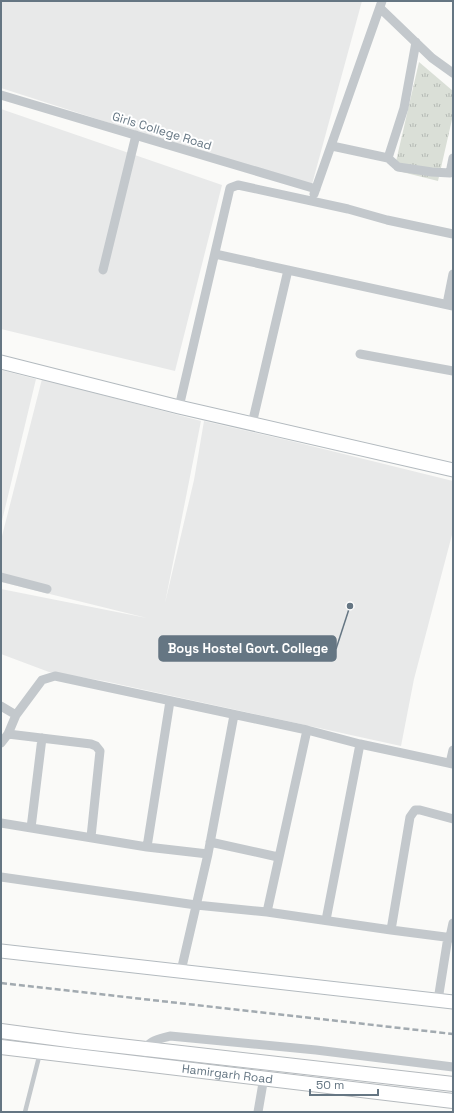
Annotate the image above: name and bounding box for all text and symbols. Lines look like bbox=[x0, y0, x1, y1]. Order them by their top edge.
street label: Girls College Road bbox=[110, 108, 214, 154]
callout: Boys Hostel Govt. College bbox=[159, 636, 336, 661]
text: Boys Hostel Govt. College bbox=[168, 640, 328, 657]
street label: Hamirgarh Road bbox=[181, 1061, 274, 1087]
scale bar bbox=[310, 1071, 378, 1097]
text: 50 m bbox=[316, 1077, 344, 1093]

